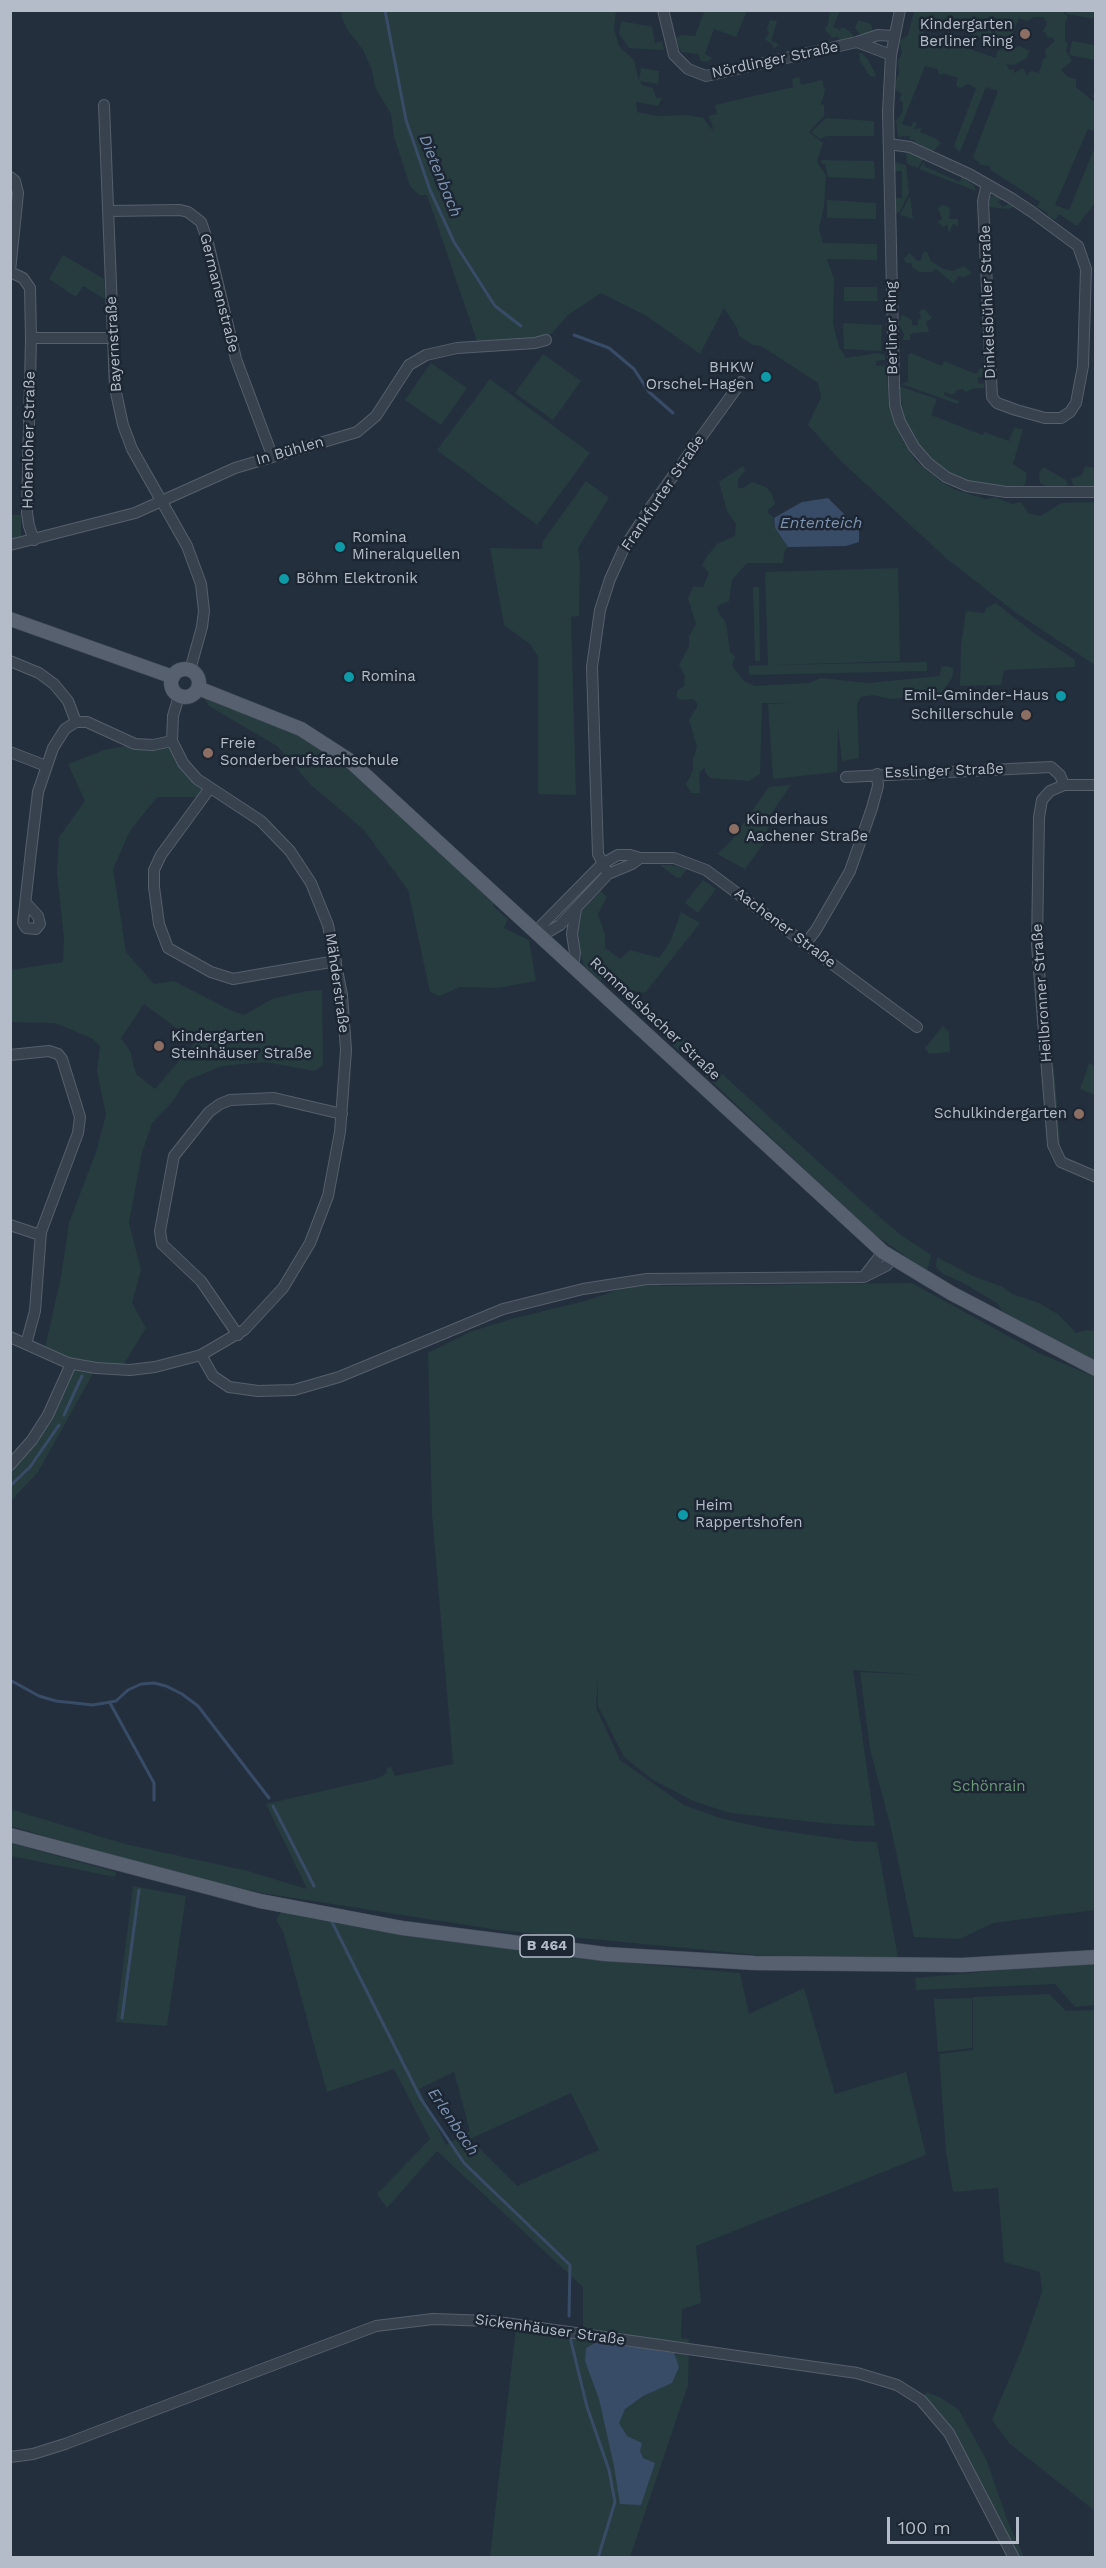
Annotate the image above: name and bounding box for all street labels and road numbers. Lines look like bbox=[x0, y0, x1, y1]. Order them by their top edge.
street label: Nördlinger Straße bbox=[710, 38, 840, 82]
street label: Dinkelsbühler Straße bbox=[976, 225, 1000, 379]
street label: Germanenstraße bbox=[195, 232, 243, 354]
street label: Berliner Ring bbox=[882, 281, 902, 375]
street label: Bayernstraße bbox=[102, 296, 126, 392]
street label: Hohenloher Straße bbox=[19, 371, 39, 509]
street label: Frankfurter Straße bbox=[618, 432, 708, 554]
street label: In Bühlen bbox=[254, 433, 326, 469]
street label: Esslinger Straße bbox=[884, 760, 1004, 782]
street label: Aachener Straße bbox=[731, 884, 839, 972]
street label: Heilbronner Straße bbox=[1028, 923, 1056, 1063]
street label: Mähderstraße bbox=[321, 932, 353, 1034]
street label: Rommelsbacher Straße bbox=[586, 954, 724, 1084]
road number: B 464 bbox=[520, 1935, 574, 1957]
street label: Sickenhäuser Straße bbox=[474, 2311, 626, 2349]

